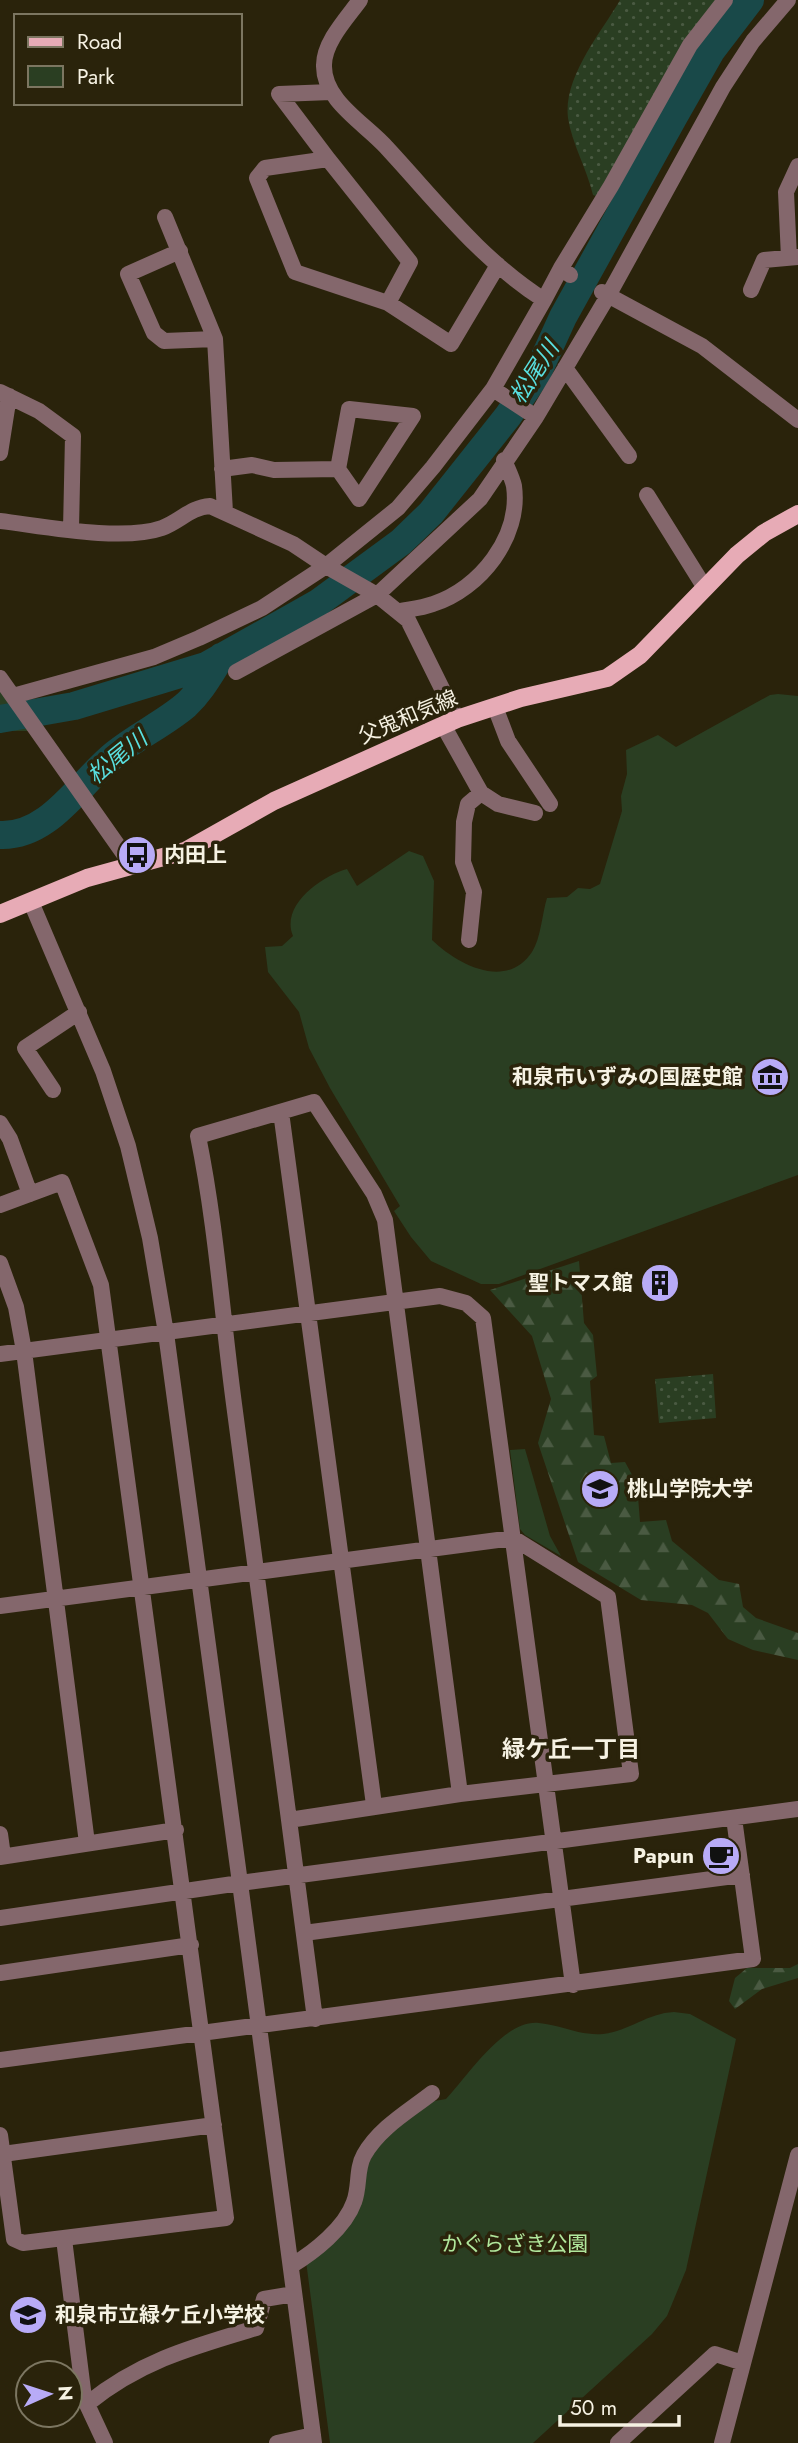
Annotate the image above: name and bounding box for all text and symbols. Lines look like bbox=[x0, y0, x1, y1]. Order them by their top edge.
legend bbox=[14, 14, 242, 105]
text: Road bbox=[77, 27, 122, 57]
text: Park bbox=[77, 62, 115, 92]
water label: 松尾川 bbox=[501, 331, 569, 410]
street label: 父鬼和気線 bbox=[354, 683, 462, 751]
water label: 松尾川 bbox=[79, 720, 157, 792]
bus stop icon: 内田上 bbox=[116, 834, 158, 876]
place label: 内田上 bbox=[164, 840, 227, 870]
museum icon: 和泉市いずみの国歴史館 bbox=[749, 1056, 791, 1098]
place label: 和泉市いずみの国歴史館 bbox=[512, 1062, 743, 1092]
building icon: 聖トマス館 bbox=[639, 1262, 681, 1304]
place label: 聖トマス館 bbox=[528, 1268, 633, 1298]
school or university icon: 桃山学院大学 bbox=[579, 1468, 621, 1510]
place label: 桃山学院大学 bbox=[627, 1474, 753, 1504]
district label: 緑ケ丘一丁目 bbox=[502, 1732, 640, 1766]
cafe icon: Papun bbox=[700, 1835, 742, 1877]
place label: Papun bbox=[633, 1841, 694, 1871]
park label: かぐらざき公園 bbox=[442, 2229, 589, 2259]
school or university icon: 和泉市立緑ケ丘小学校 bbox=[7, 2294, 49, 2336]
place label: 和泉市立緑ケ丘小学校 bbox=[55, 2300, 265, 2330]
north arrow bbox=[14, 2359, 84, 2429]
scale bar bbox=[560, 2384, 679, 2428]
text: N bbox=[52, 2385, 79, 2401]
text: 50 m bbox=[570, 2393, 617, 2423]

